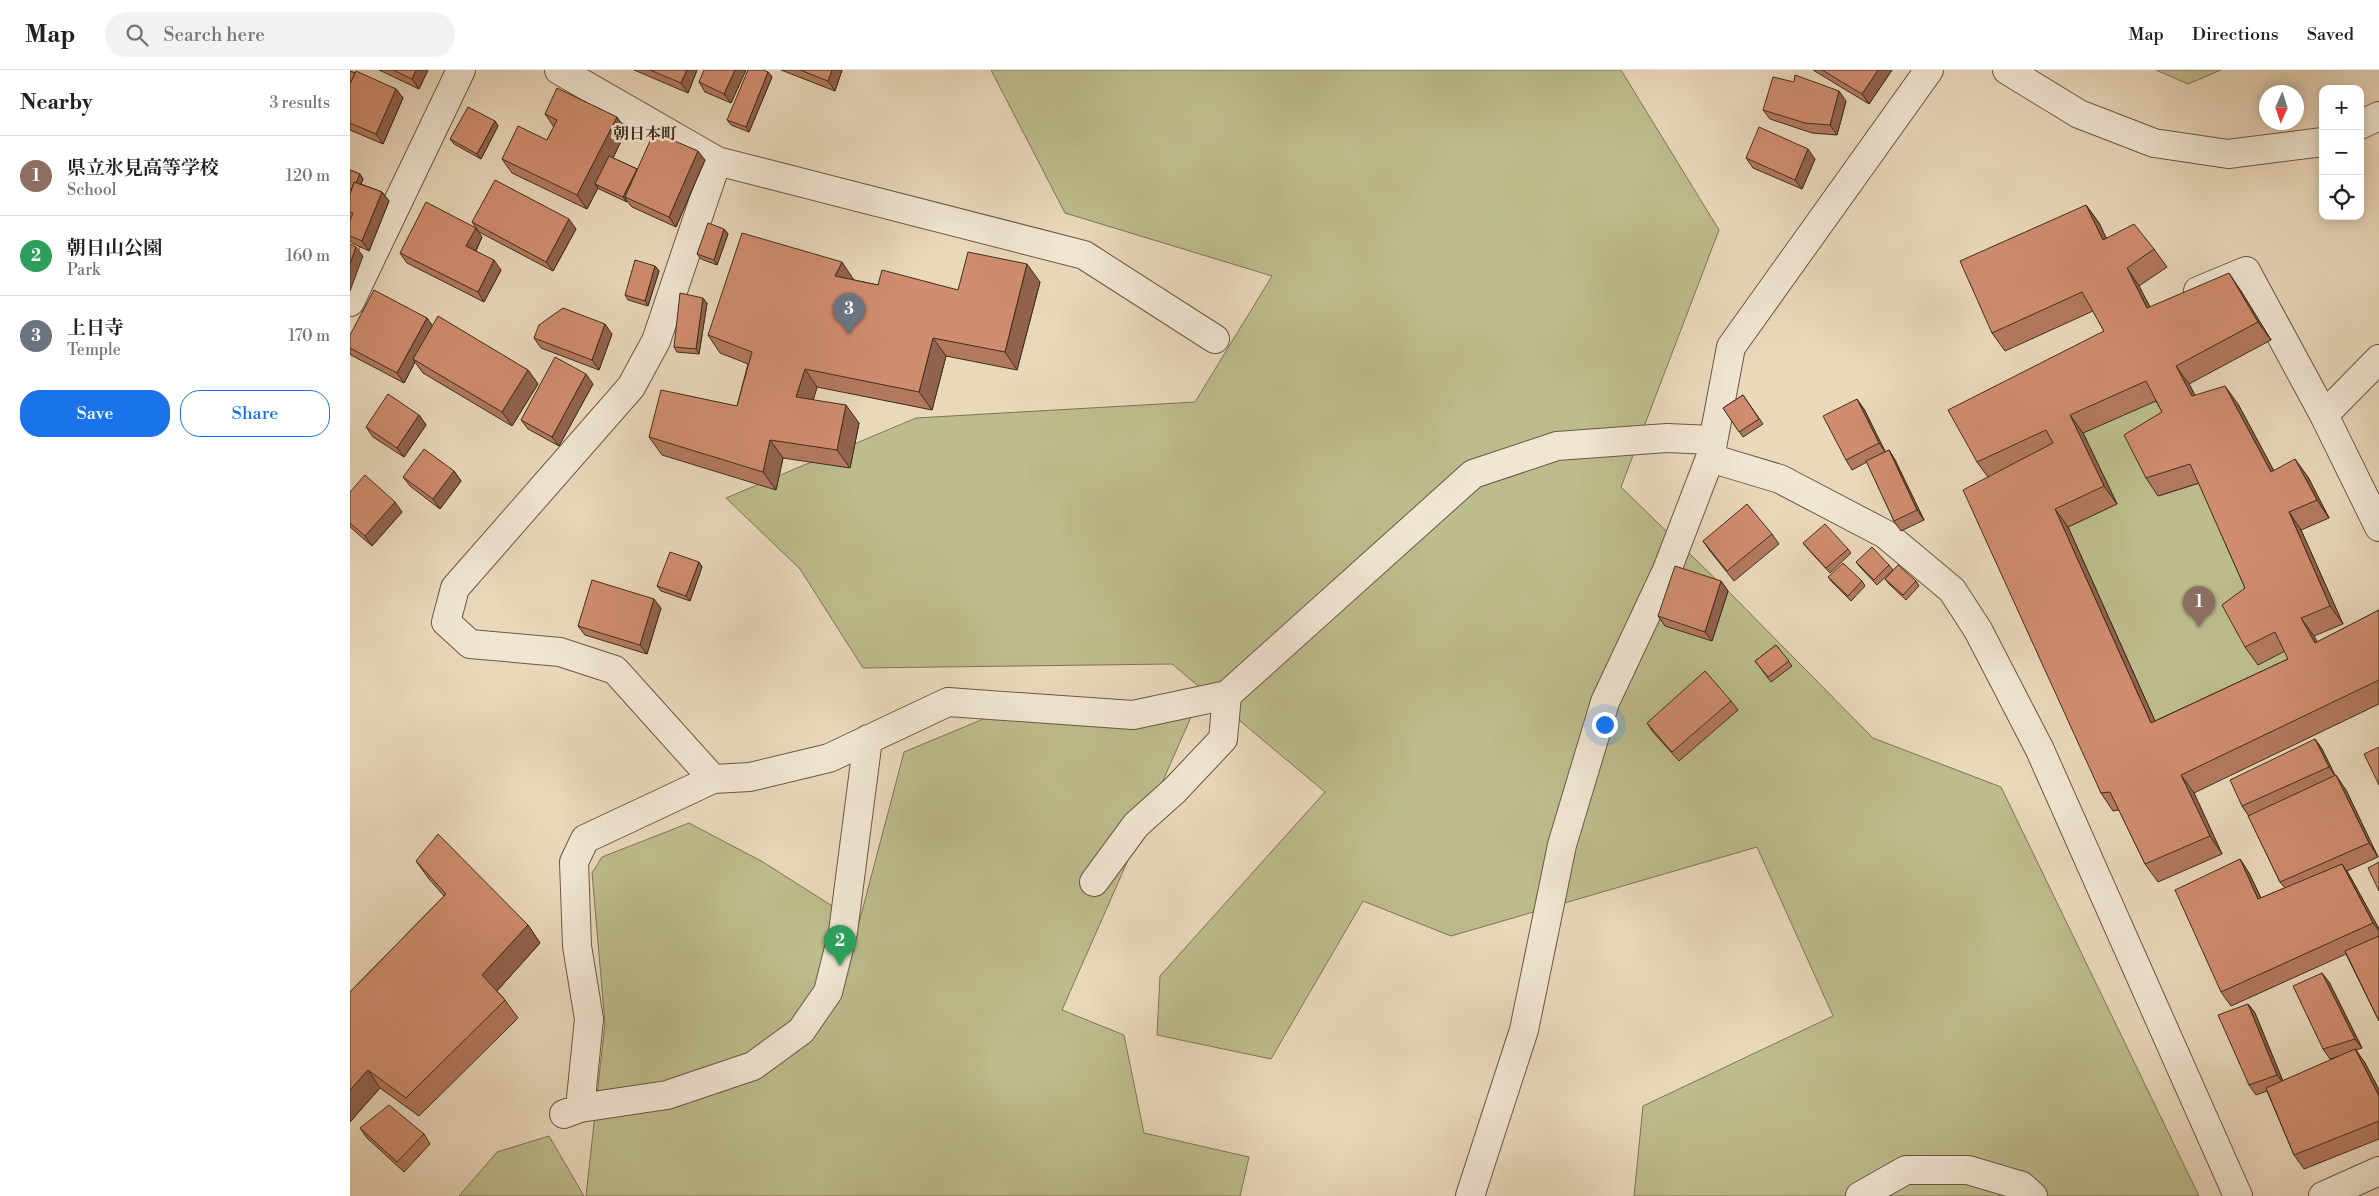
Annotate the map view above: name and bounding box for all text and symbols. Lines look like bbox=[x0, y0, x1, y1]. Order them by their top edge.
search box bbox=[105, 12, 455, 57]
text: Map bbox=[25, 20, 75, 50]
icon: search bbox=[123, 21, 151, 49]
text: Search here bbox=[163, 23, 265, 47]
text: Map bbox=[2128, 23, 2164, 46]
text: Directions bbox=[2192, 23, 2279, 46]
text: Saved bbox=[2307, 23, 2354, 46]
north arrow bbox=[2259, 85, 2304, 130]
map controls bbox=[2319, 85, 2364, 220]
button: + bbox=[2319, 85, 2364, 130]
text: Nearby bbox=[20, 90, 93, 116]
text: 3 results bbox=[269, 93, 330, 113]
district label: 朝日本町 bbox=[613, 124, 677, 144]
button: − bbox=[2319, 130, 2364, 175]
text: 県立氷見高等学校 bbox=[67, 156, 219, 180]
text: 1 bbox=[32, 166, 40, 186]
text: 120 m bbox=[286, 166, 330, 186]
button: locate bbox=[2319, 175, 2364, 220]
text: School bbox=[67, 180, 116, 200]
text: 朝日山公園 bbox=[67, 236, 162, 260]
text: 2 bbox=[31, 246, 41, 266]
text: 160 m bbox=[286, 246, 330, 266]
text: Park bbox=[67, 260, 100, 280]
pin: 3 bbox=[833, 293, 865, 334]
text: 上日寺 bbox=[67, 316, 124, 340]
text: 3 bbox=[31, 326, 41, 346]
text: 170 m bbox=[288, 326, 330, 346]
text: Temple bbox=[67, 340, 121, 360]
button: Save bbox=[20, 390, 170, 437]
button: Share bbox=[180, 390, 330, 437]
pin: 1 bbox=[2183, 586, 2215, 627]
your location bbox=[1592, 712, 1618, 738]
pin: 2 bbox=[824, 925, 856, 966]

